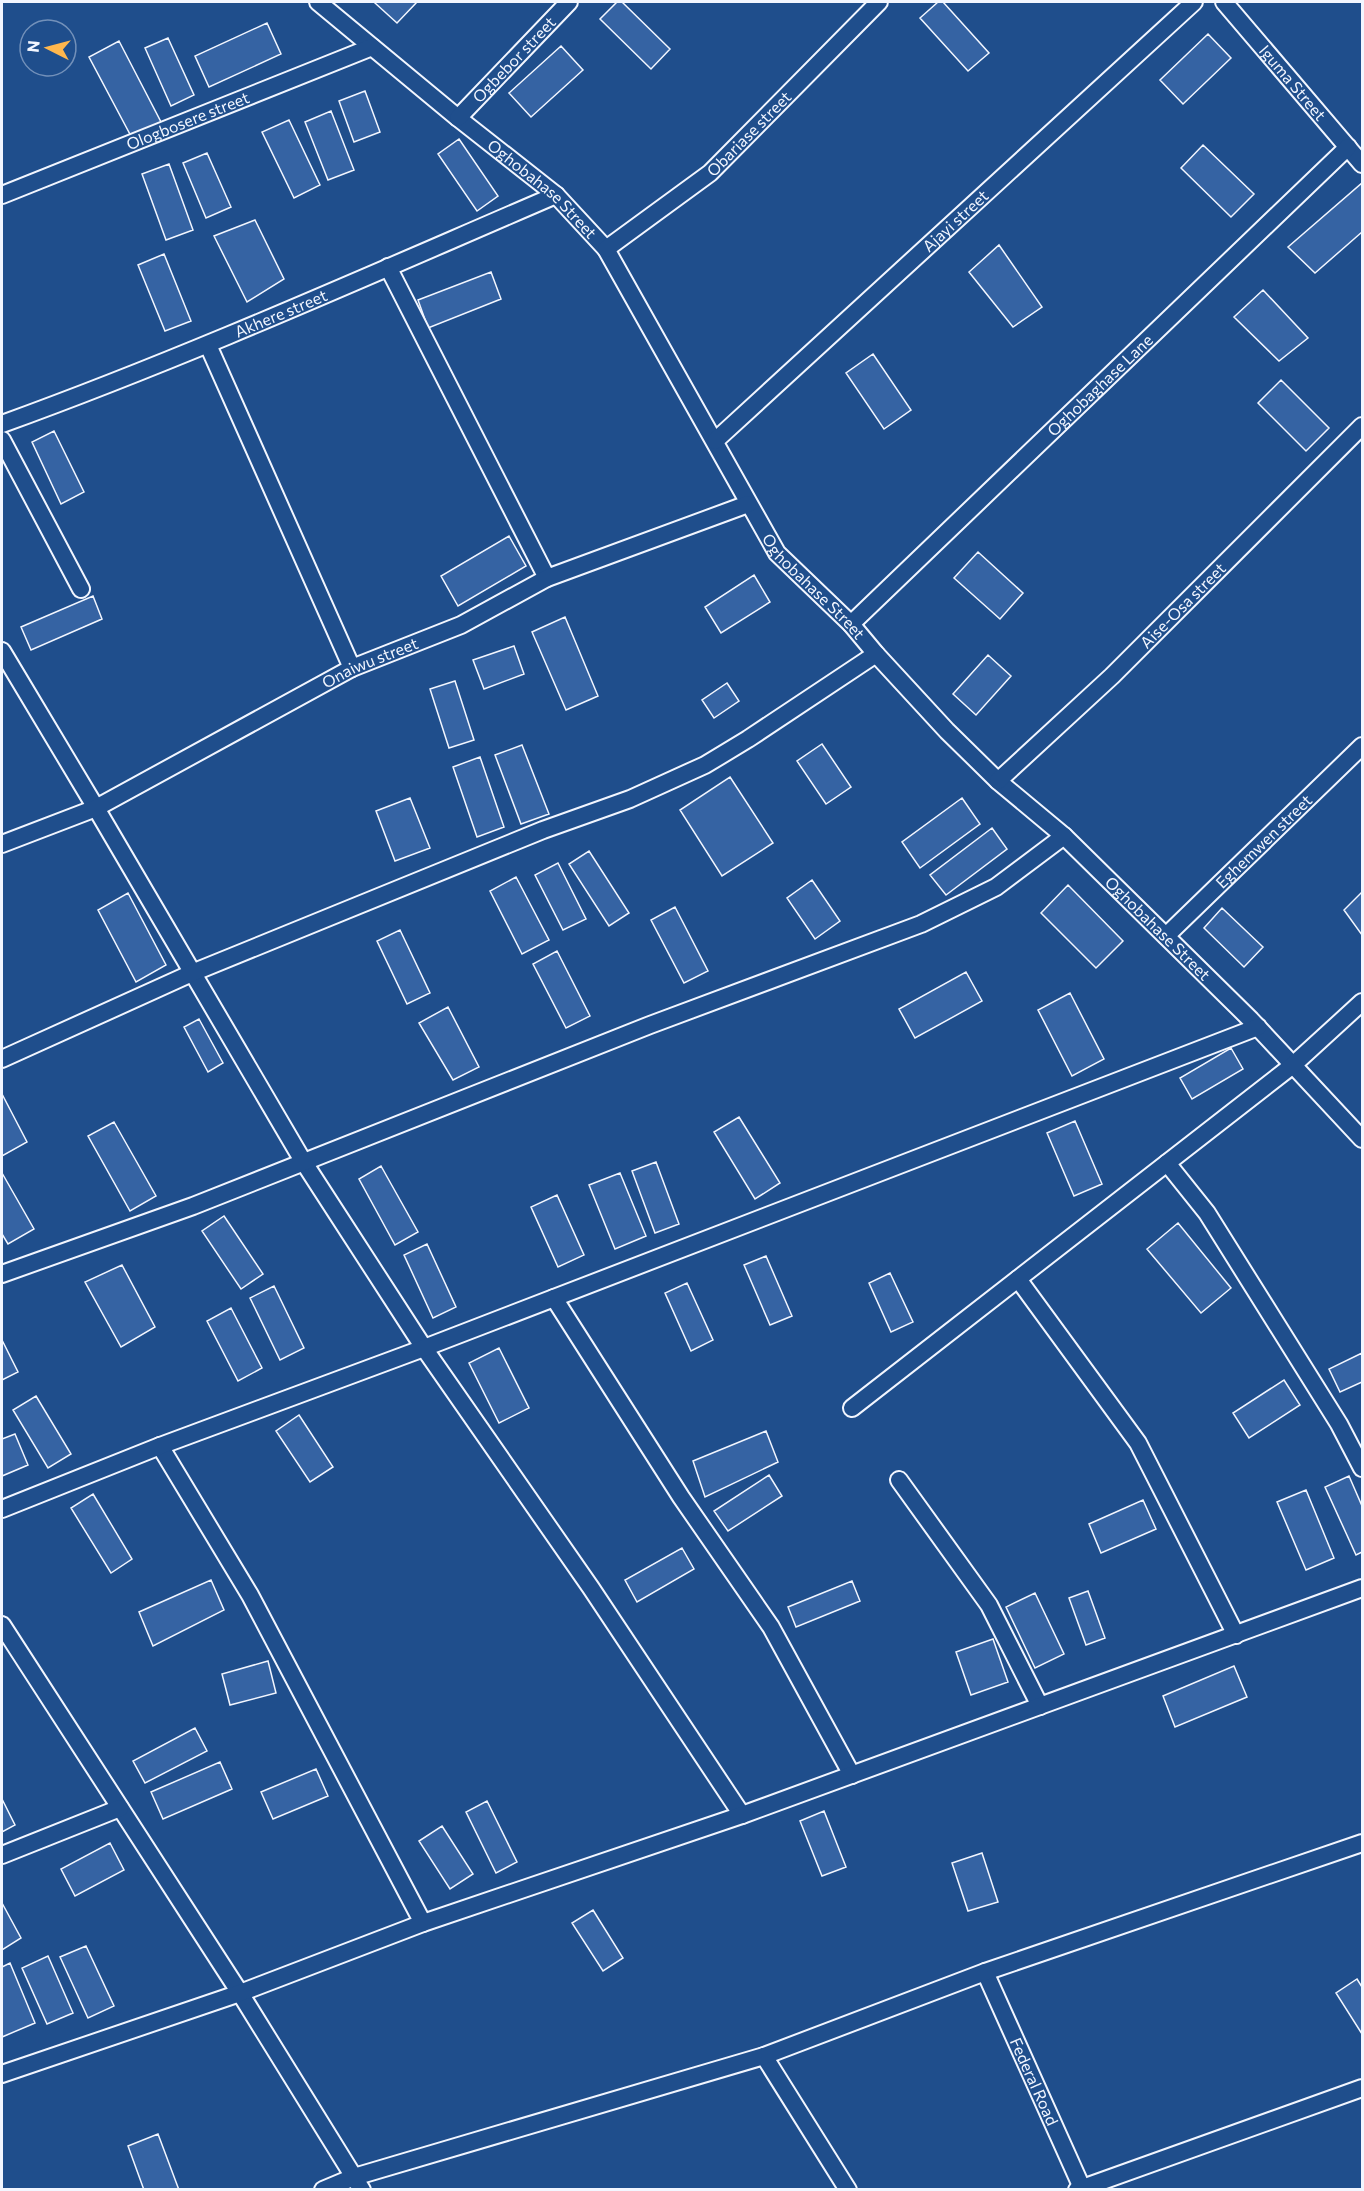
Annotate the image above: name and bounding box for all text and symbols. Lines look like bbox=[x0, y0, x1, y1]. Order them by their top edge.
street label: Ogbebor street bbox=[468, 12, 559, 106]
north arrow bbox=[18, 18, 78, 78]
text: N bbox=[23, 39, 43, 53]
street label: Iguma Street bbox=[1256, 41, 1331, 124]
street label: Ologbosere street bbox=[123, 87, 252, 153]
street label: Obariase street bbox=[702, 87, 795, 180]
street label: Oghobahase Street bbox=[484, 135, 601, 242]
street label: Ajayi street bbox=[918, 185, 992, 255]
street label: Akhere street bbox=[232, 285, 330, 341]
street label: Oghobaghase Lane bbox=[1043, 330, 1156, 440]
street label: Oghobahase Street bbox=[759, 530, 870, 643]
street label: Aise-Osa street bbox=[1136, 558, 1229, 652]
street label: Onaiwu street bbox=[318, 633, 421, 692]
street label: Eghemwen street bbox=[1211, 790, 1316, 892]
street label: Oghobahase Street bbox=[1102, 872, 1215, 984]
street label: Federal Road bbox=[1007, 2034, 1063, 2128]

